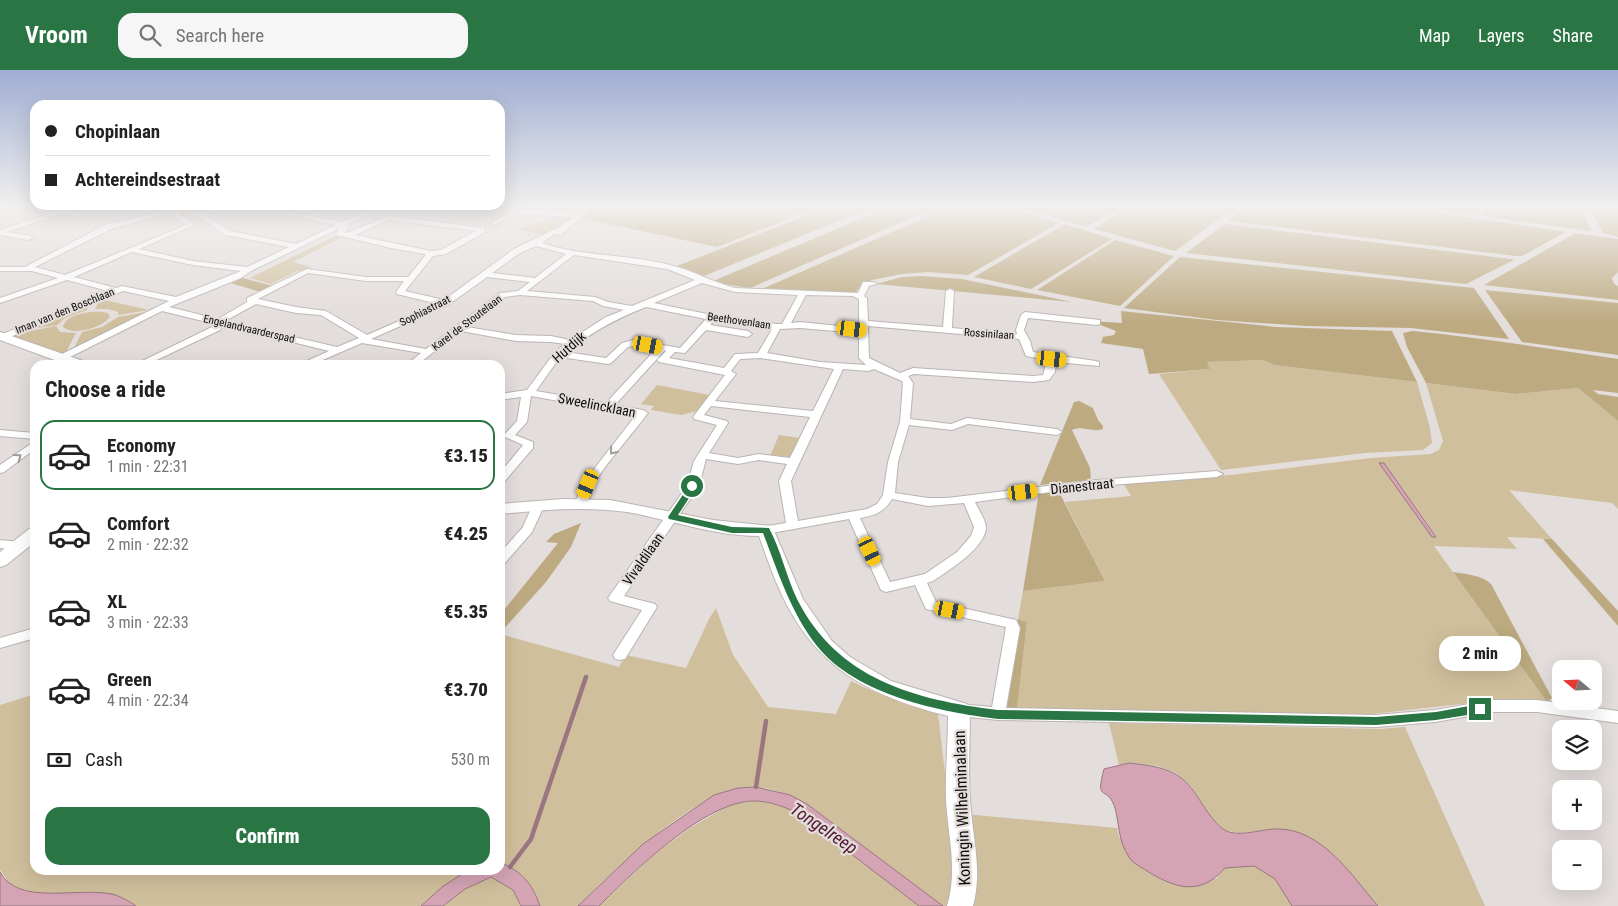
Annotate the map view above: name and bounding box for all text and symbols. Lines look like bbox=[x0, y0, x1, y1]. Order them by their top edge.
search box bbox=[118, 13, 468, 58]
text: Vroom bbox=[25, 21, 88, 49]
icon: search bbox=[136, 21, 164, 49]
text: Search here bbox=[176, 24, 264, 47]
text: Map bbox=[1419, 25, 1450, 46]
text: Layers bbox=[1478, 25, 1525, 46]
text: Share bbox=[1553, 25, 1593, 46]
text: Chopinlaan bbox=[75, 120, 160, 143]
text: Achtereindsestraat bbox=[75, 168, 220, 191]
street label: Iman van den Boschlaan bbox=[14, 285, 116, 337]
street label: Karel de Stoutelaan bbox=[429, 292, 505, 354]
street label: Sophiastraat bbox=[398, 293, 452, 329]
street label: Beethovenlaan bbox=[706, 310, 772, 332]
street label: Engelandvaarderspad bbox=[202, 312, 296, 346]
car bbox=[836, 320, 867, 338]
street label: Rossinilaan bbox=[964, 326, 1014, 342]
street label: Hutdijk bbox=[549, 328, 590, 366]
car bbox=[631, 335, 664, 355]
car bbox=[1036, 350, 1067, 368]
text: Choose a ride bbox=[45, 377, 166, 402]
street label: Sweelincklaan bbox=[557, 390, 637, 420]
icon: car bbox=[47, 433, 92, 478]
text: Economy bbox=[107, 434, 176, 457]
text: €3.15 bbox=[444, 444, 488, 467]
one-way arrow bbox=[610, 445, 618, 454]
one-way arrow bbox=[12, 454, 21, 463]
text: 1 min · 22:31 bbox=[107, 457, 189, 476]
car bbox=[575, 467, 600, 501]
route start bbox=[681, 475, 703, 497]
street label: Dianestraat bbox=[1050, 475, 1114, 497]
car bbox=[1007, 483, 1038, 501]
icon: car bbox=[47, 511, 92, 556]
text: Comfort bbox=[107, 512, 170, 535]
text: €4.25 bbox=[444, 522, 488, 545]
street label: Vivaldilaan bbox=[619, 530, 667, 588]
car bbox=[856, 534, 883, 568]
text: 2 min · 22:32 bbox=[107, 535, 189, 554]
icon: car bbox=[47, 589, 92, 634]
text: XL bbox=[107, 590, 127, 613]
text: €5.35 bbox=[444, 600, 488, 623]
car bbox=[933, 600, 966, 620]
text: 3 min · 22:33 bbox=[107, 613, 189, 632]
callout: 2 min bbox=[1439, 636, 1521, 672]
text: 2 min bbox=[1462, 644, 1498, 663]
north arrow bbox=[1552, 660, 1602, 710]
map controls bbox=[1552, 660, 1602, 890]
icon: car bbox=[47, 667, 92, 712]
text: Green bbox=[107, 668, 152, 691]
text: €3.70 bbox=[444, 678, 488, 701]
text: 4 min · 22:34 bbox=[107, 691, 189, 710]
route end bbox=[1469, 698, 1491, 720]
button: layers bbox=[1552, 720, 1602, 770]
street label: Koningin Wilhelminalaan bbox=[950, 730, 974, 886]
icon: cash bbox=[45, 746, 73, 774]
text: Cash bbox=[85, 748, 123, 771]
text: 530 m bbox=[451, 750, 490, 769]
button: + bbox=[1552, 780, 1602, 830]
water label: Tongelreep bbox=[786, 798, 862, 858]
button: Confirm bbox=[45, 807, 490, 865]
button: − bbox=[1552, 840, 1602, 890]

